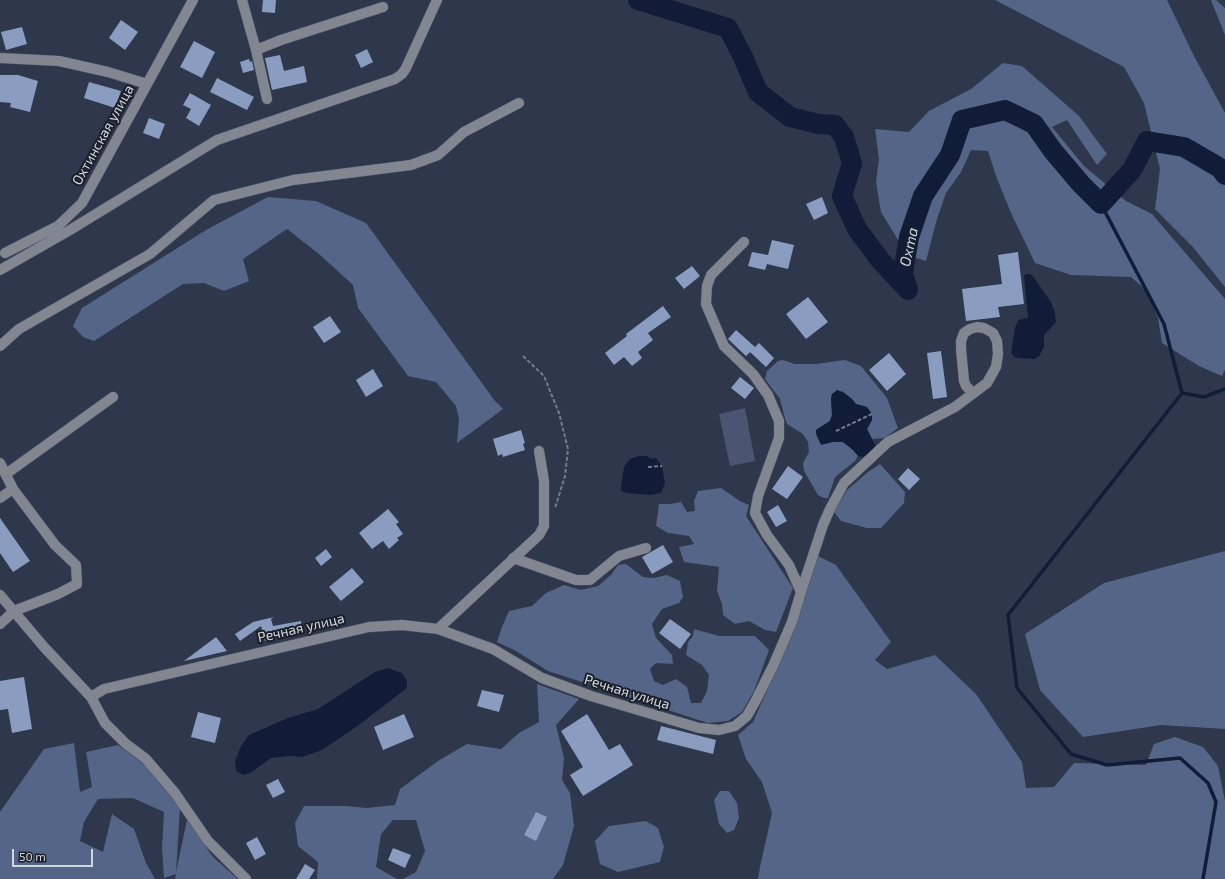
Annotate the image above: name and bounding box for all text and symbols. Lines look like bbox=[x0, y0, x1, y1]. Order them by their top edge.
street label: Охтинская улица bbox=[69, 82, 137, 188]
water label: Охта bbox=[896, 226, 922, 268]
street label: Речная улица bbox=[256, 610, 346, 646]
street label: Речная улица bbox=[582, 671, 672, 713]
scale bar bbox=[14, 841, 95, 867]
text: 50 m bbox=[19, 849, 46, 863]

